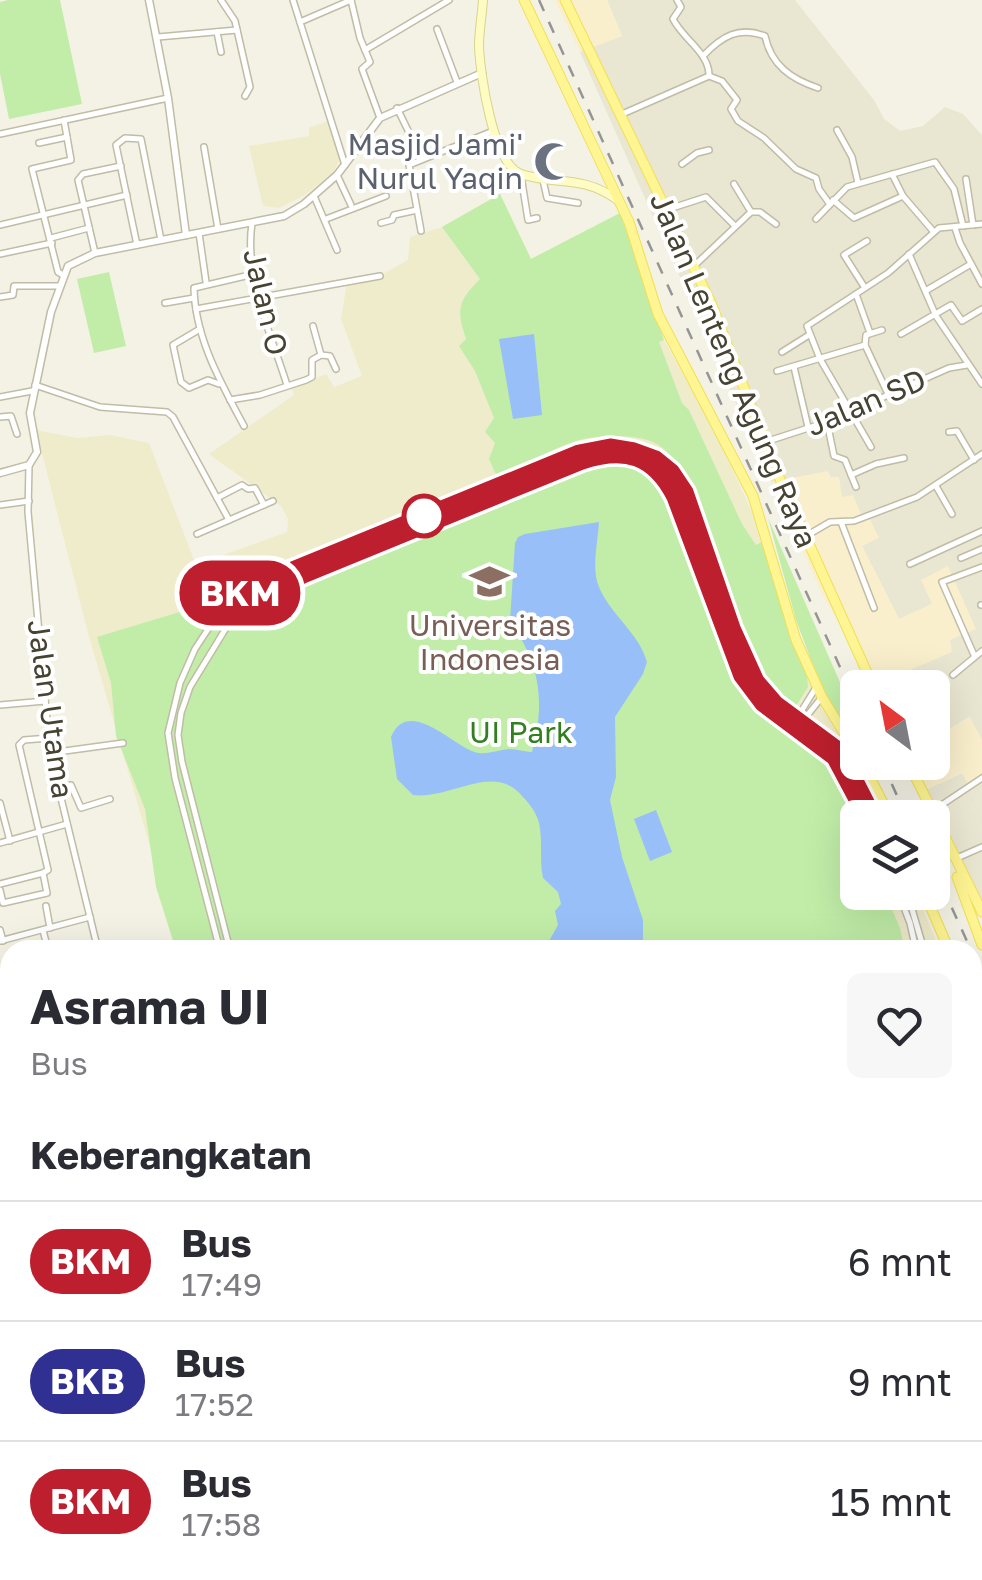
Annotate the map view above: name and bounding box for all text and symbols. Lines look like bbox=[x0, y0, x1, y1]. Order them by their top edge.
place label: Masjid Jami' Nurul Yaqin bbox=[348, 126, 523, 196]
mosque icon: Masjid Jami' Nurul Yaqin bbox=[532, 140, 574, 182]
street label: Jalan Lenteng Agung Raya bbox=[643, 187, 825, 553]
street label: Jalan O bbox=[236, 245, 296, 359]
street label: Jalan SD bbox=[801, 361, 931, 443]
unlabelled marker bbox=[403, 495, 445, 537]
line badge: BKM bbox=[182, 560, 298, 626]
school or university icon: Universitas Indonesia bbox=[469, 560, 511, 602]
text: BKM bbox=[199, 572, 281, 614]
place label: Universitas Indonesia bbox=[409, 607, 571, 677]
street label: Jalan Utama bbox=[21, 617, 81, 801]
north arrow bbox=[840, 670, 950, 780]
map controls bbox=[840, 670, 950, 910]
park label: UI Park bbox=[469, 714, 573, 750]
button: layers bbox=[840, 800, 950, 910]
button: heart bbox=[847, 973, 952, 1078]
text: Asrama UI bbox=[30, 977, 270, 1035]
text: Bus bbox=[30, 1044, 88, 1082]
text: Keberangkatan bbox=[30, 1132, 312, 1177]
text: Bus bbox=[181, 1220, 252, 1265]
text: 6 mnt bbox=[848, 1239, 952, 1284]
text: BKM bbox=[50, 1240, 131, 1282]
text: 17:49 bbox=[181, 1265, 262, 1303]
text: Bus bbox=[175, 1340, 245, 1385]
text: 9 mnt bbox=[848, 1359, 952, 1404]
text: BKB bbox=[50, 1360, 125, 1402]
text: 17:52 bbox=[175, 1385, 254, 1423]
text: Bus bbox=[181, 1460, 252, 1505]
text: 15 mnt bbox=[830, 1479, 952, 1524]
text: BKM bbox=[50, 1480, 131, 1522]
text: 17:58 bbox=[181, 1505, 261, 1543]

